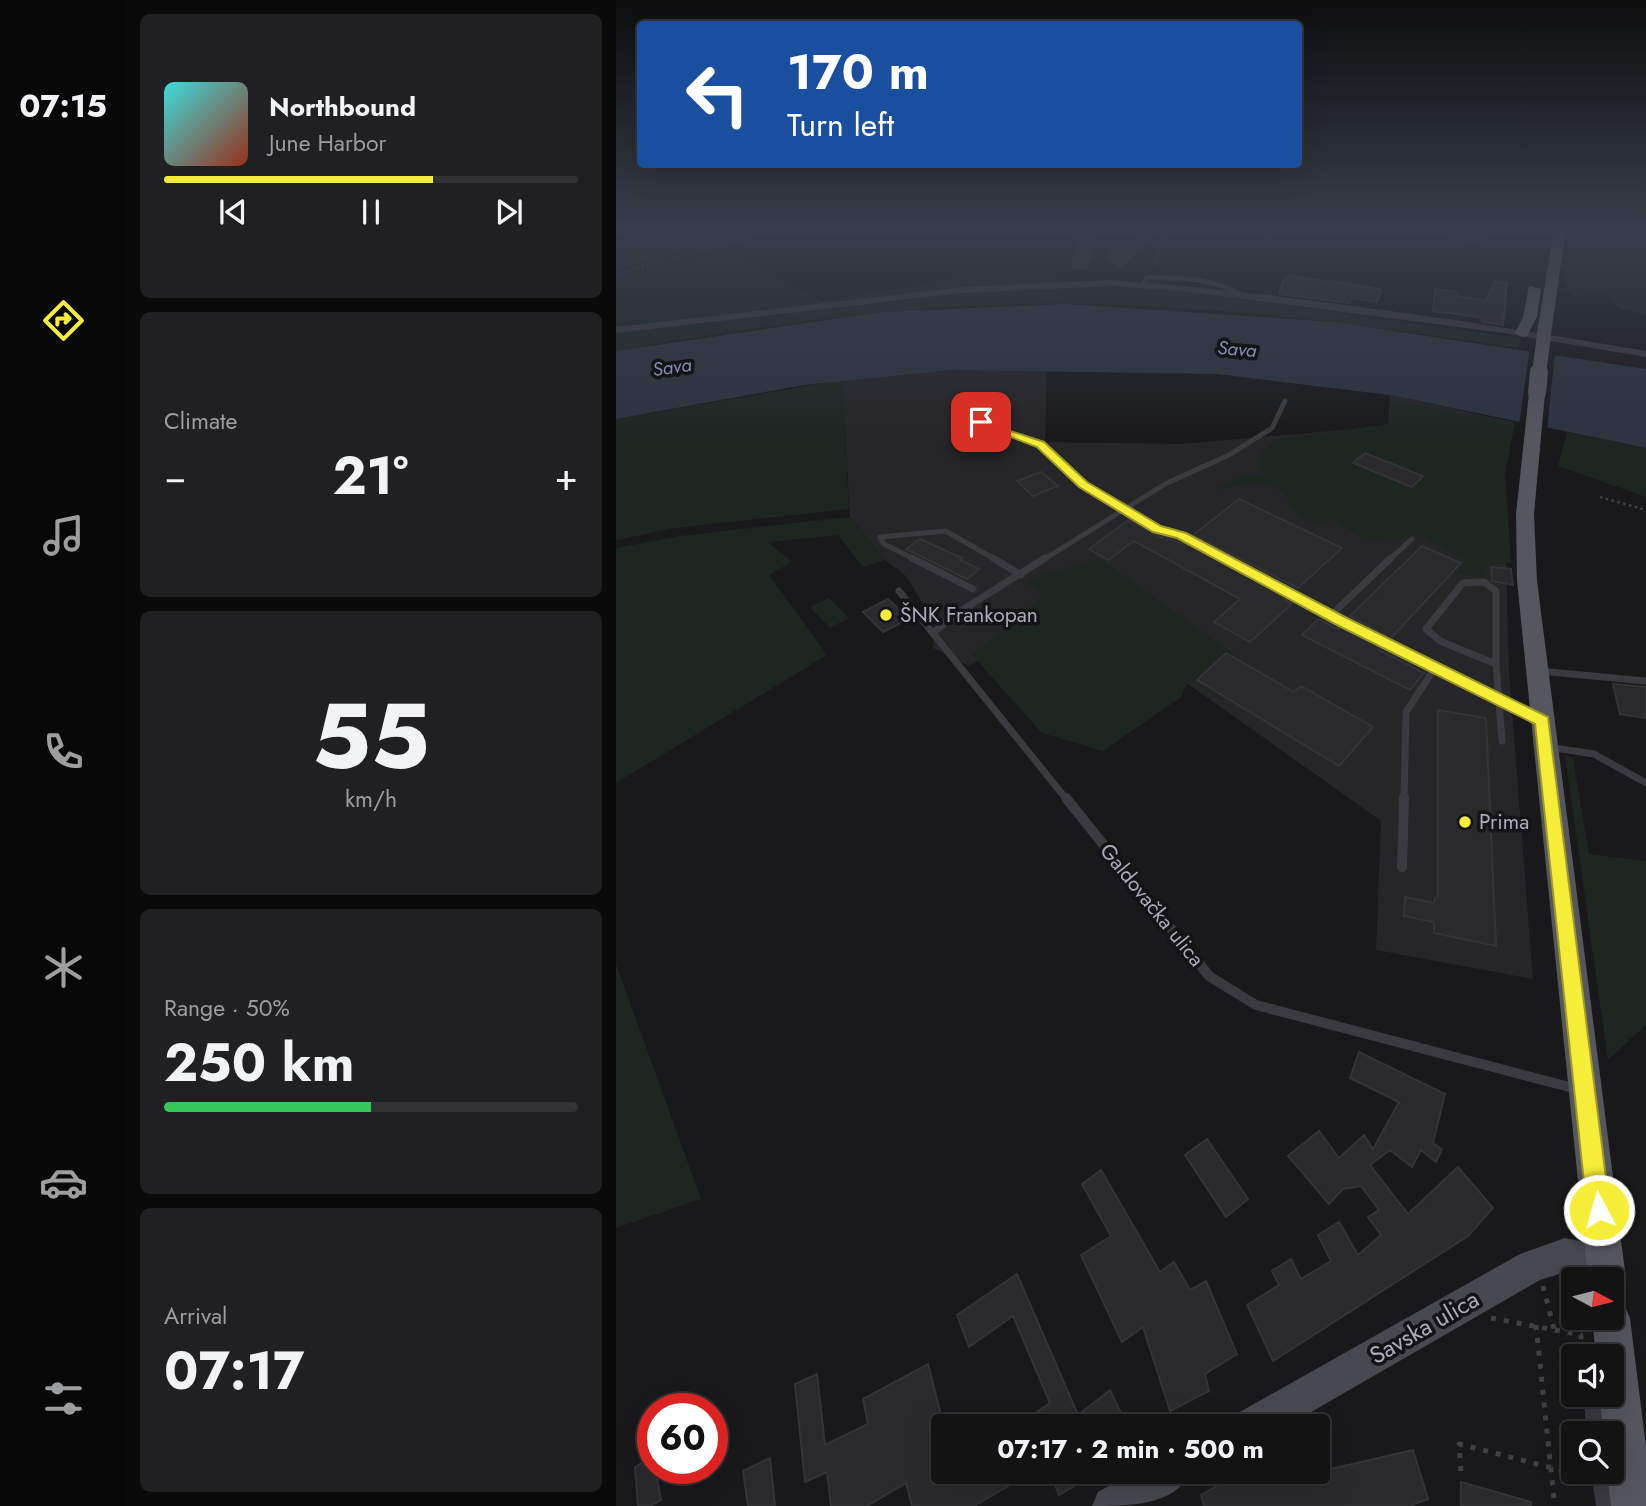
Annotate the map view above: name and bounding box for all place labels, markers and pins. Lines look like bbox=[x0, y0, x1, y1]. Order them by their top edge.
pin bbox=[951, 392, 1011, 452]
place label: ŠNK Frankopan bbox=[900, 600, 1038, 630]
marker: ŠNK Frankopan bbox=[878, 607, 894, 623]
place label: Prima bbox=[1479, 807, 1529, 837]
marker: Prima bbox=[1457, 814, 1473, 830]

